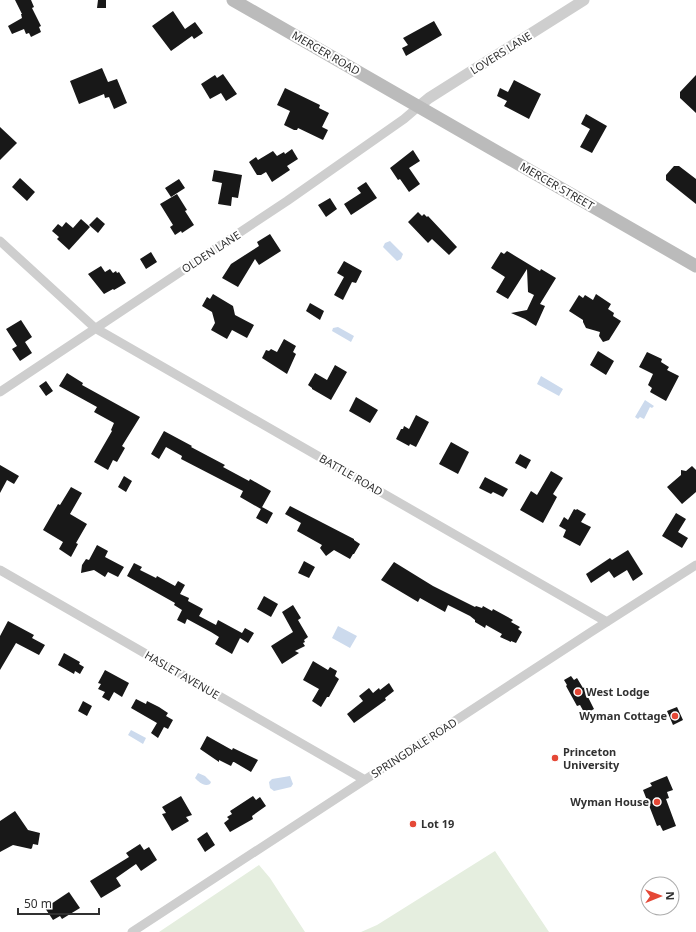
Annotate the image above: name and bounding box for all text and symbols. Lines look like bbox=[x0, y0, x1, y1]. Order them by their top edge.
street label: MERCER ROAD bbox=[290, 27, 363, 78]
street label: LOVERS LANE bbox=[467, 28, 534, 77]
street label: MERCER STREET bbox=[518, 158, 597, 213]
street label: OLDEN LANE bbox=[179, 227, 243, 276]
street label: BATTLE ROAD bbox=[317, 450, 386, 499]
street label: HASLET AVENUE bbox=[142, 647, 222, 702]
place label: West Lodge bbox=[586, 684, 650, 699]
marker: West Lodge bbox=[573, 687, 583, 697]
place label: Wyman Cottage bbox=[579, 708, 667, 723]
marker: Wyman Cottage bbox=[670, 711, 680, 721]
street label: SPRINGDALE ROAD bbox=[368, 714, 460, 781]
place label: Princeton University bbox=[563, 744, 620, 772]
marker: Princeton University bbox=[550, 753, 560, 763]
place label: Wyman House bbox=[570, 794, 649, 809]
marker: Wyman House bbox=[652, 797, 662, 807]
place label: Lot 19 bbox=[421, 816, 454, 831]
marker: Lot 19 bbox=[408, 819, 418, 829]
north arrow bbox=[640, 876, 680, 916]
scale bar bbox=[18, 890, 99, 916]
text: N bbox=[663, 891, 678, 900]
text: 50 m bbox=[24, 895, 52, 912]

